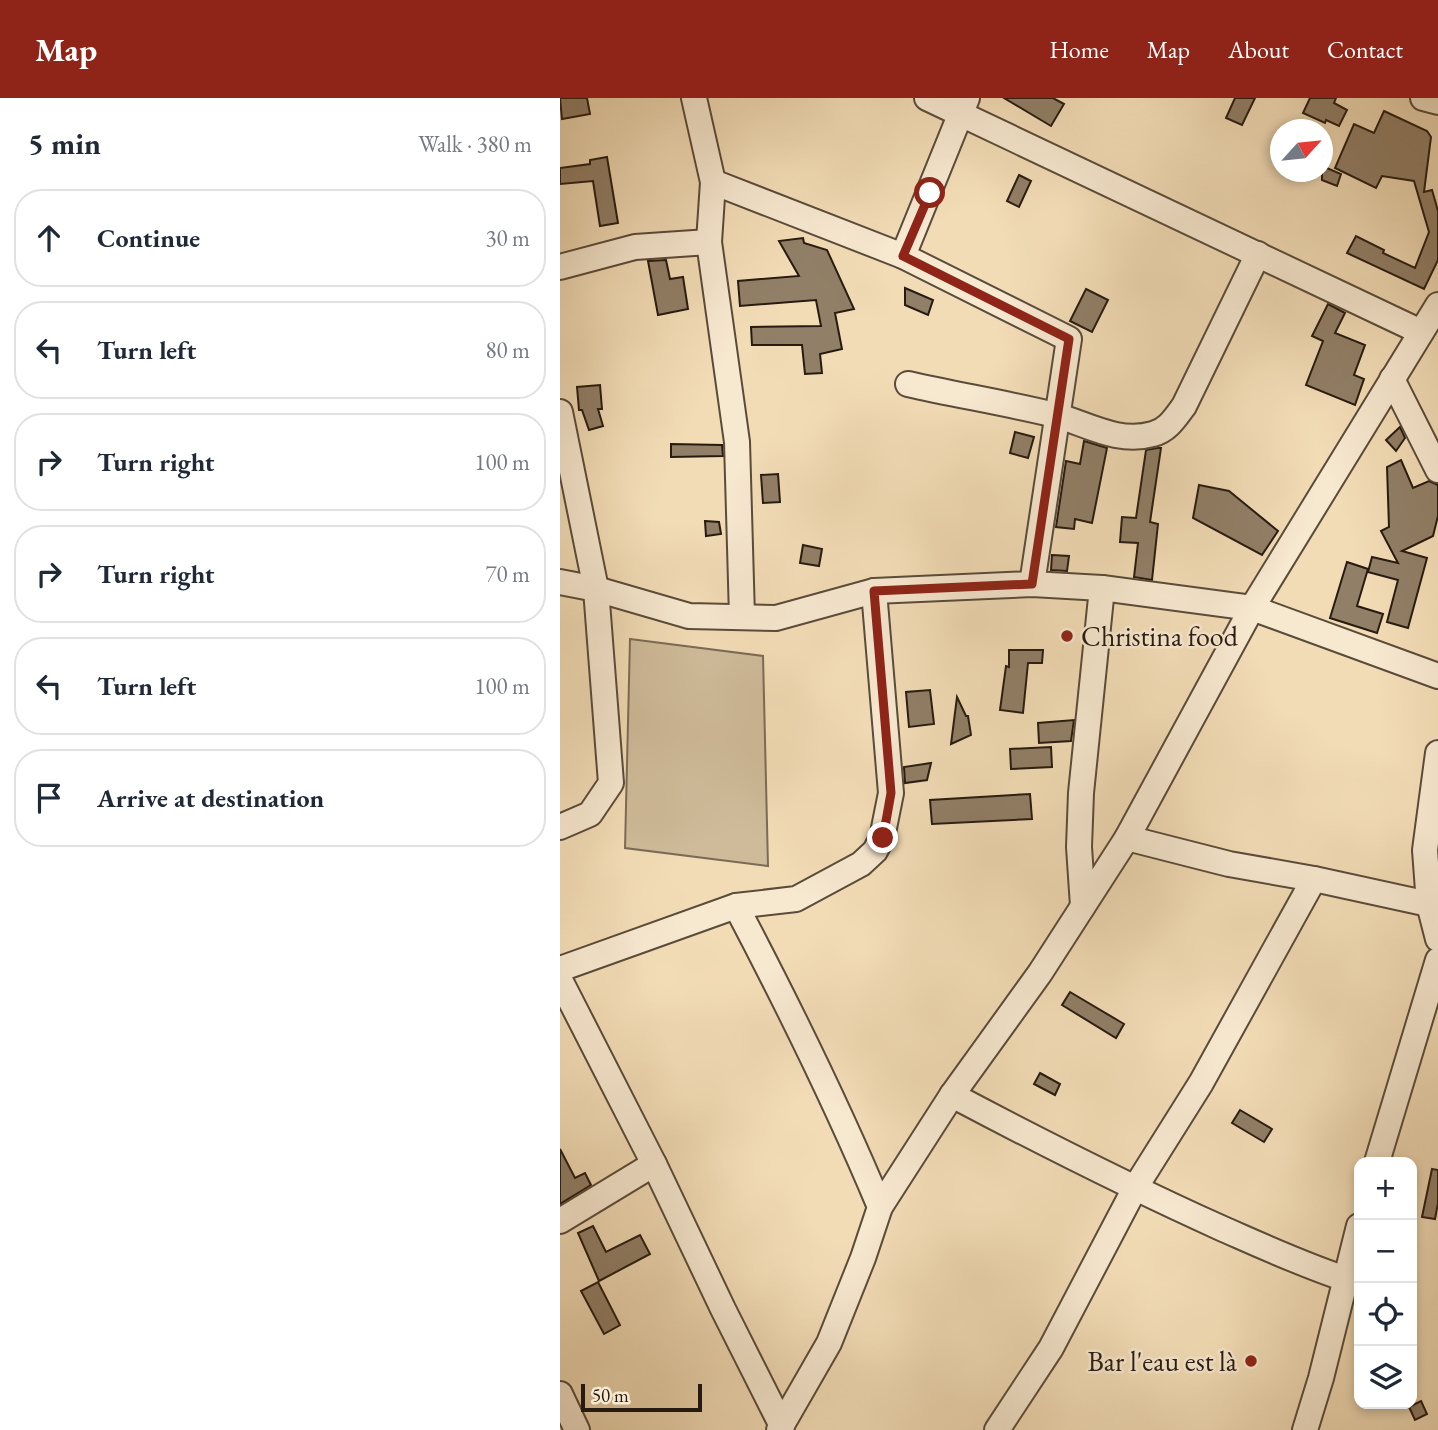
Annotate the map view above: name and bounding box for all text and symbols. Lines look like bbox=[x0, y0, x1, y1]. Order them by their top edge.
text: Map bbox=[35, 28, 97, 71]
text: Home bbox=[1049, 34, 1109, 65]
text: Map bbox=[1147, 34, 1190, 65]
text: About bbox=[1228, 34, 1289, 65]
text: Contact bbox=[1327, 34, 1403, 65]
north arrow bbox=[1270, 119, 1333, 182]
text: 5 min bbox=[28, 124, 101, 163]
text: Walk · 380 m bbox=[418, 129, 532, 159]
route start bbox=[914, 177, 945, 208]
icon: ahead bbox=[30, 219, 68, 257]
text: Continue bbox=[97, 221, 200, 255]
text: 30 m bbox=[485, 223, 530, 253]
icon: left bbox=[30, 331, 68, 369]
text: Turn left bbox=[97, 333, 196, 367]
text: 80 m bbox=[485, 335, 530, 365]
icon: right bbox=[30, 443, 68, 481]
text: Turn right bbox=[97, 445, 215, 479]
text: 100 m bbox=[474, 447, 530, 477]
icon: right bbox=[30, 555, 68, 593]
text: Turn right bbox=[97, 557, 215, 591]
text: 70 m bbox=[485, 559, 530, 589]
place label: Christina food bbox=[1081, 618, 1239, 654]
marker: Christina food bbox=[1059, 628, 1075, 644]
icon: left bbox=[30, 667, 68, 705]
text: Turn left bbox=[97, 669, 196, 703]
text: 100 m bbox=[474, 671, 530, 701]
icon: arrive bbox=[30, 779, 68, 817]
text: Arrive at destination bbox=[97, 781, 324, 815]
route end bbox=[867, 822, 898, 853]
map controls bbox=[1354, 1157, 1417, 1409]
button: + bbox=[1354, 1157, 1417, 1220]
button: − bbox=[1354, 1220, 1417, 1283]
button: locate bbox=[1354, 1283, 1417, 1346]
place label: Bar l'eau est là bbox=[1087, 1343, 1238, 1379]
button: layers bbox=[1354, 1346, 1417, 1409]
marker: Bar l'eau est là bbox=[1243, 1353, 1259, 1369]
scale bar bbox=[581, 1381, 702, 1413]
text: 50 m bbox=[592, 1383, 629, 1408]

